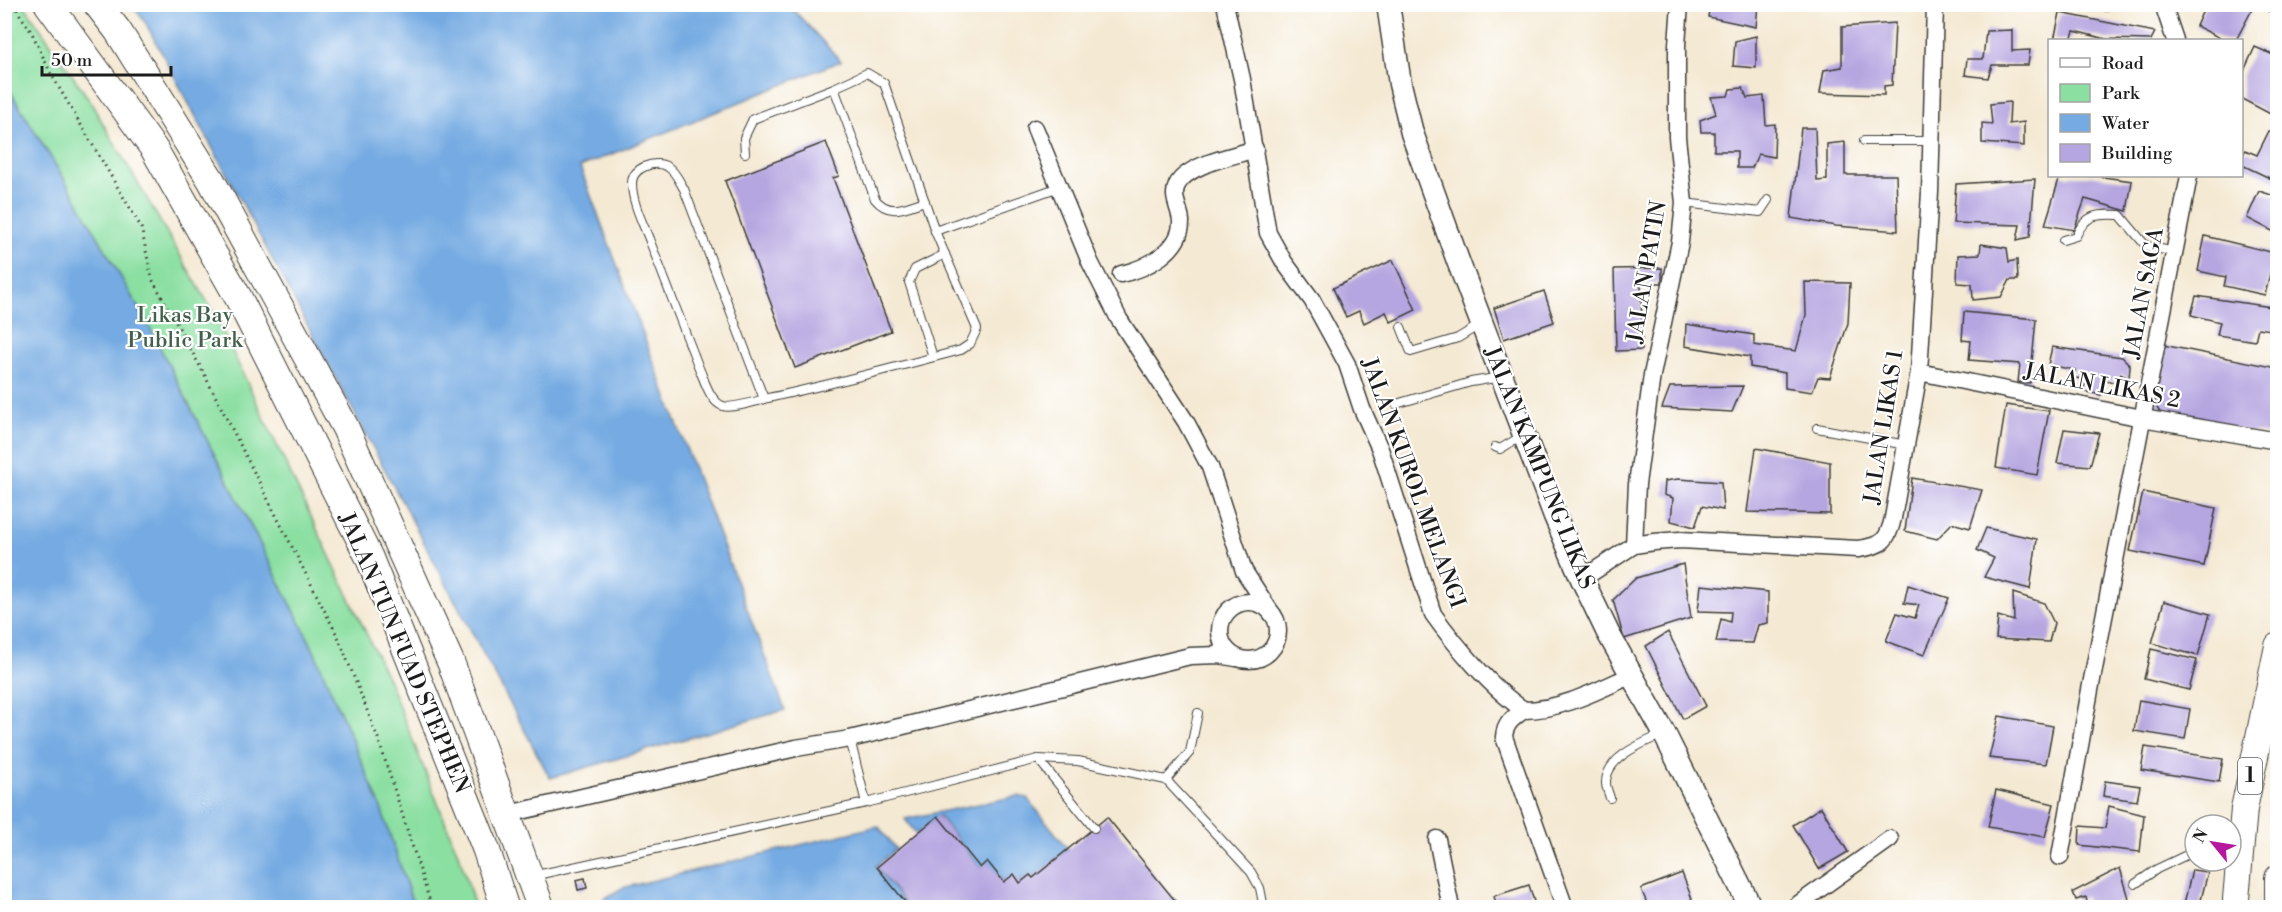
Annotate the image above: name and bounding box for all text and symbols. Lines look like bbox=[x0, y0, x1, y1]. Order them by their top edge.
scale bar bbox=[42, 39, 171, 77]
legend bbox=[2048, 39, 2243, 177]
text: 50 m bbox=[51, 49, 93, 72]
text: Road bbox=[2102, 52, 2145, 75]
text: Park bbox=[2102, 82, 2141, 105]
text: Water bbox=[2101, 112, 2150, 135]
text: Building bbox=[2101, 142, 2173, 165]
street label: JALAN PATIN bbox=[1621, 198, 1673, 346]
street label: JALAN SAGA bbox=[2118, 225, 2170, 362]
park label: Likas Bay Public Park bbox=[127, 302, 244, 354]
street label: JALAN KAMPUNG LIKAS bbox=[1478, 342, 1600, 593]
street label: JALAN LIKAS 1 bbox=[1858, 348, 1910, 507]
street label: JALAN KUROL MELANGI bbox=[1355, 353, 1471, 612]
street label: JALAN LIKAS 2 bbox=[2021, 357, 2182, 414]
street label: JALAN TUN FUAD STEPHEN bbox=[332, 508, 476, 798]
road number: 1 bbox=[2238, 758, 2262, 794]
north arrow bbox=[2183, 813, 2243, 873]
text: N bbox=[2189, 825, 2213, 846]

